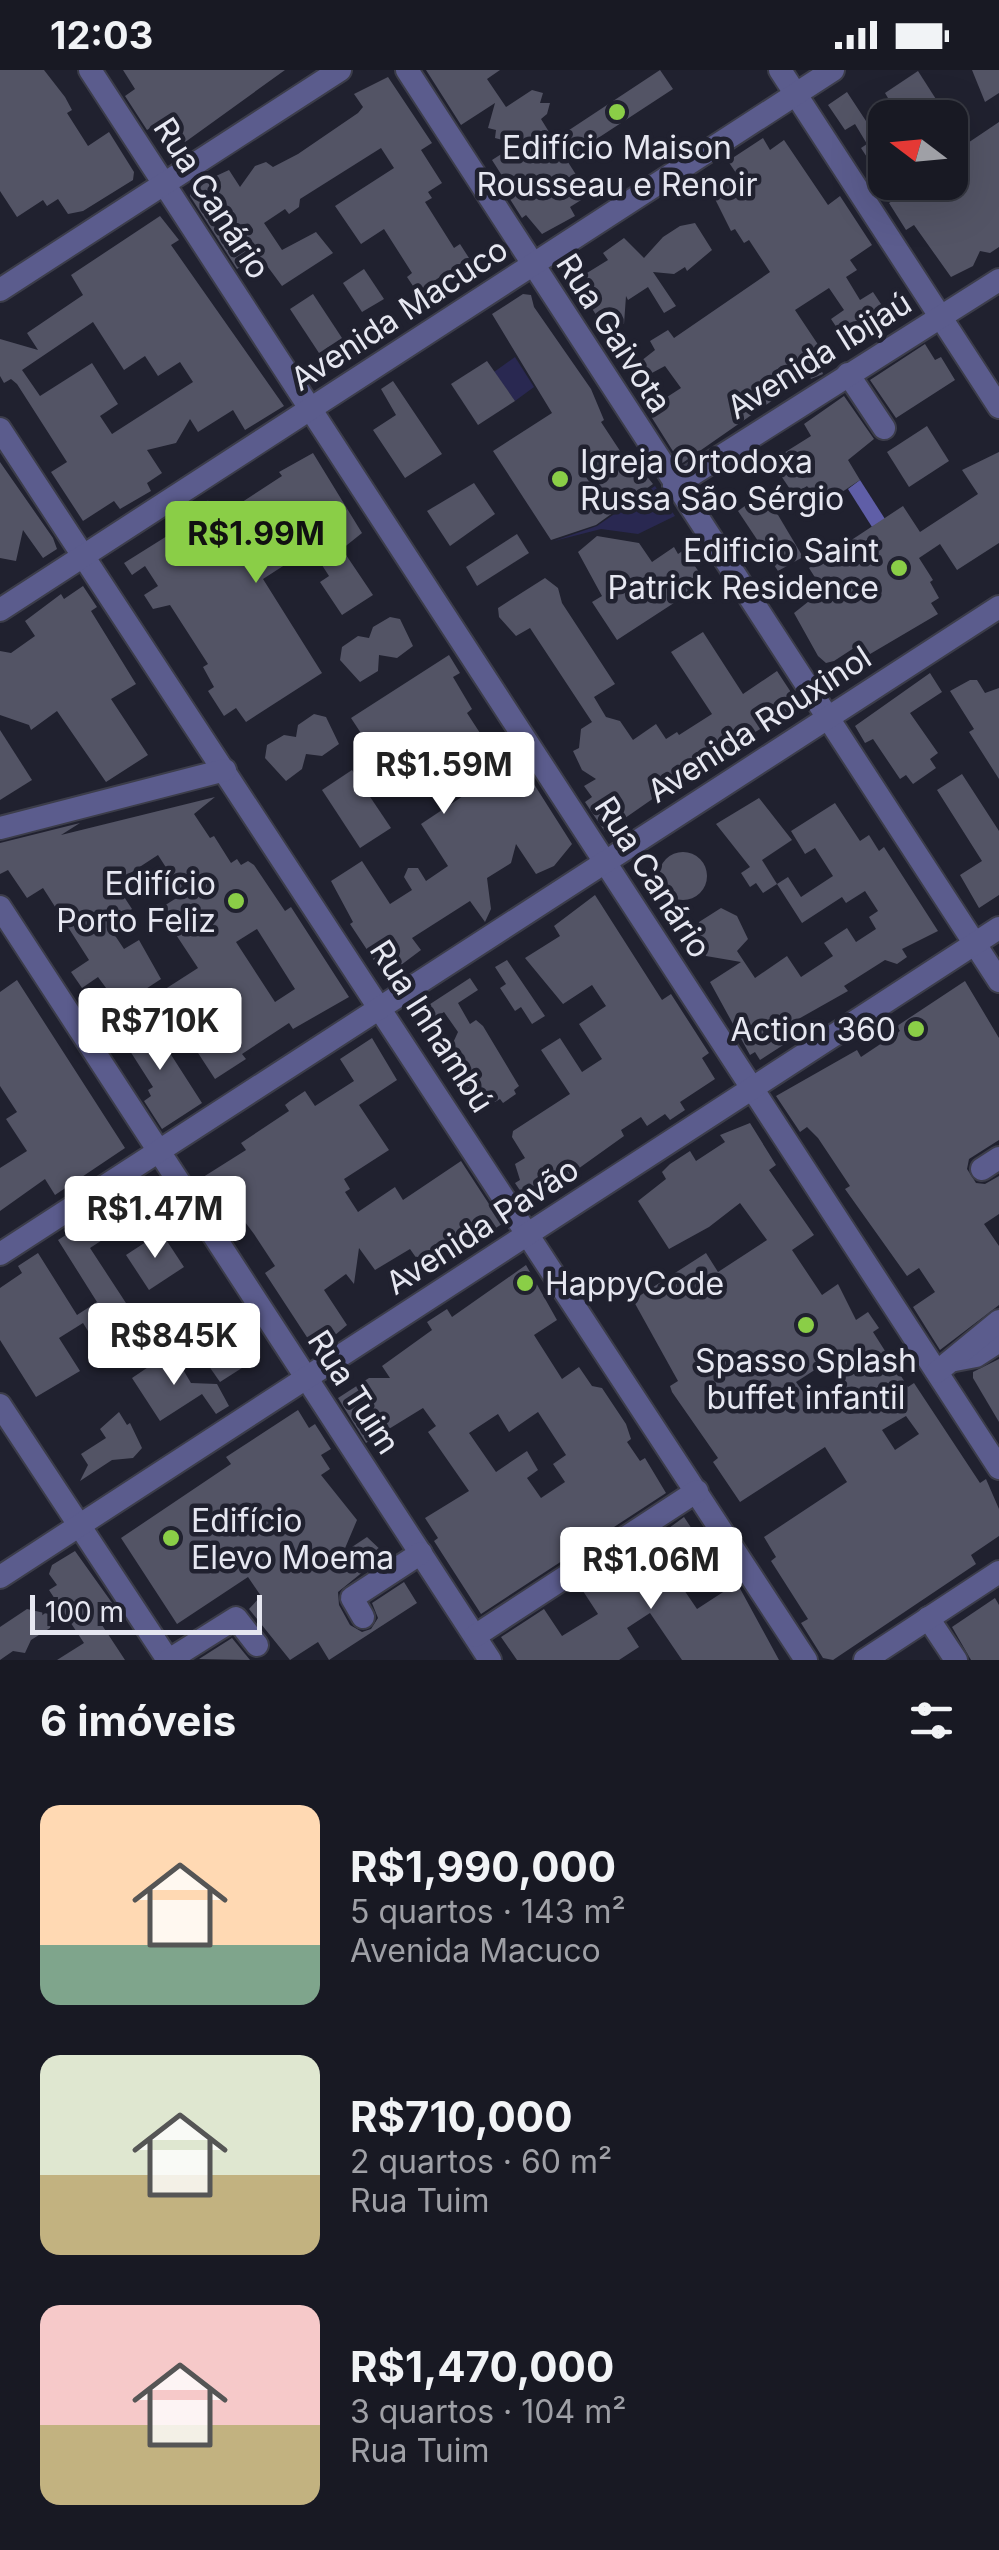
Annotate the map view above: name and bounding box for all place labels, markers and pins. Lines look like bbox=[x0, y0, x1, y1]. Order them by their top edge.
marker: Edifício Maison Rousseau e Renoir bbox=[606, 101, 628, 123]
place label: Edifício Maison Rousseau e Renoir bbox=[476, 128, 758, 204]
place label: Igreja Ortodoxa Russa São Sérgio bbox=[580, 442, 844, 518]
marker: Igreja Ortodoxa Russa São Sérgio bbox=[549, 468, 571, 490]
pin: R$1.99M bbox=[164, 501, 348, 586]
place label: Edificio Saint Patrick Residence bbox=[607, 531, 879, 607]
marker: Edificio Saint Patrick Residence bbox=[888, 557, 910, 579]
pin: R$1.59M bbox=[352, 732, 536, 817]
place label: Edifício Porto Feliz bbox=[56, 864, 216, 940]
marker: Edifício Porto Feliz bbox=[225, 890, 247, 912]
pin: R$710K bbox=[79, 988, 241, 1073]
place label: Action 360 bbox=[731, 1010, 896, 1049]
marker: Action 360 bbox=[905, 1018, 927, 1040]
pin: R$1.47M bbox=[63, 1176, 247, 1261]
place label: HappyCode bbox=[545, 1264, 724, 1303]
marker: HappyCode bbox=[514, 1272, 536, 1294]
pin: R$845K bbox=[93, 1303, 255, 1388]
marker: Spasso Splash buffet infantil bbox=[795, 1314, 817, 1336]
place label: Spasso Splash buffet infantil bbox=[695, 1341, 917, 1417]
place label: Edifício Elevo Moema bbox=[191, 1501, 394, 1577]
marker: Edifício Elevo Moema bbox=[160, 1527, 182, 1549]
pin: R$1.06M bbox=[559, 1527, 743, 1612]

